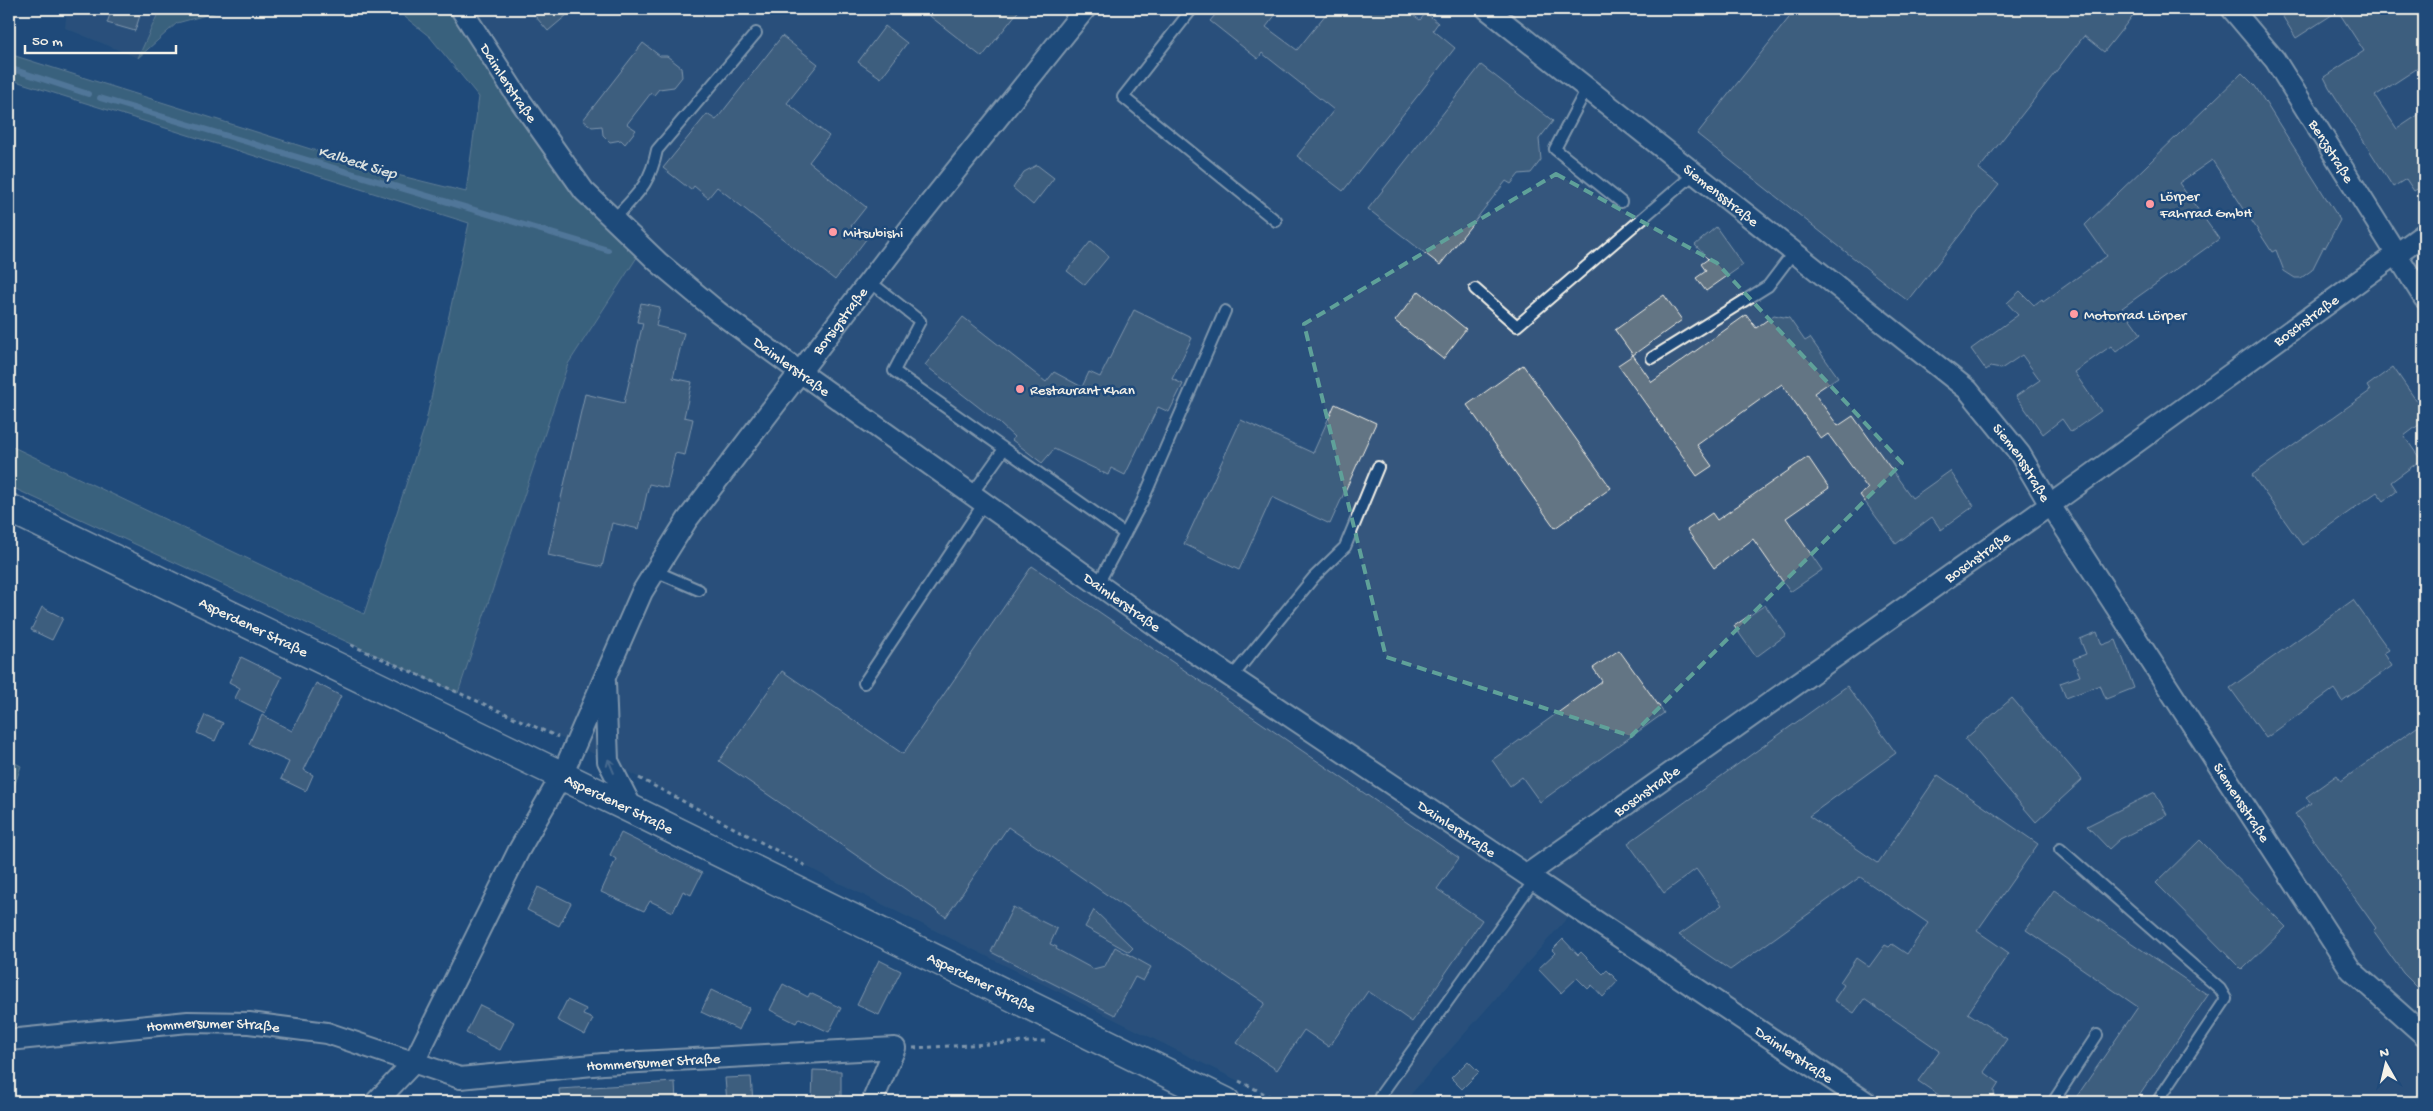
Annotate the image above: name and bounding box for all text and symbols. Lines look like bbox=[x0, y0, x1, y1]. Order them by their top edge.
scale bar bbox=[25, 22, 176, 54]
text: 50 m bbox=[32, 33, 63, 51]
street label: Daimlerstraße bbox=[474, 40, 540, 127]
street label: Benzstraße bbox=[2303, 116, 2357, 187]
water label: Kalbeck Siep bbox=[315, 143, 400, 186]
street label: Siemensstraße bbox=[1679, 161, 1762, 232]
place label: Lörper Fahrrad GmbH bbox=[2159, 188, 2252, 223]
marker: Lörper Fahrrad GmbH bbox=[2144, 198, 2156, 210]
place label: Mitsubishi bbox=[843, 225, 903, 243]
marker: Mitsubishi bbox=[827, 226, 839, 238]
street label: Borsigstraße bbox=[809, 284, 873, 360]
street label: Boschstraße bbox=[2270, 292, 2343, 352]
place label: Motorrad Lörper bbox=[2084, 307, 2188, 325]
marker: Motorrad Lörper bbox=[2068, 308, 2080, 320]
street label: Daimlerstraße bbox=[748, 333, 833, 402]
place label: Restaurant Khan bbox=[1030, 382, 1135, 400]
marker: Restaurant Khan bbox=[1014, 383, 1026, 395]
street label: Siemensstraße bbox=[1988, 420, 2053, 506]
street label: Boschstraße bbox=[1941, 529, 2015, 588]
street label: Daimlerstraße bbox=[1078, 569, 1164, 637]
street label: Asperdener Straße bbox=[196, 594, 311, 662]
one-way arrow bbox=[606, 759, 616, 774]
street label: Siemensstraße bbox=[2208, 760, 2273, 846]
street label: Boschstraße bbox=[1610, 762, 1684, 822]
street label: Asperdener Straße bbox=[561, 771, 676, 839]
street label: Daimlerstraße bbox=[1413, 797, 1499, 863]
street label: Asperdener Straße bbox=[924, 949, 1038, 1018]
street label: Hommersumer Straße bbox=[146, 1015, 281, 1038]
street label: Daimlerstraße bbox=[1750, 1023, 1836, 1089]
north arrow bbox=[2360, 1038, 2410, 1088]
text: N bbox=[2379, 1045, 2390, 1063]
street label: Hommersumer Straße bbox=[586, 1051, 721, 1077]

